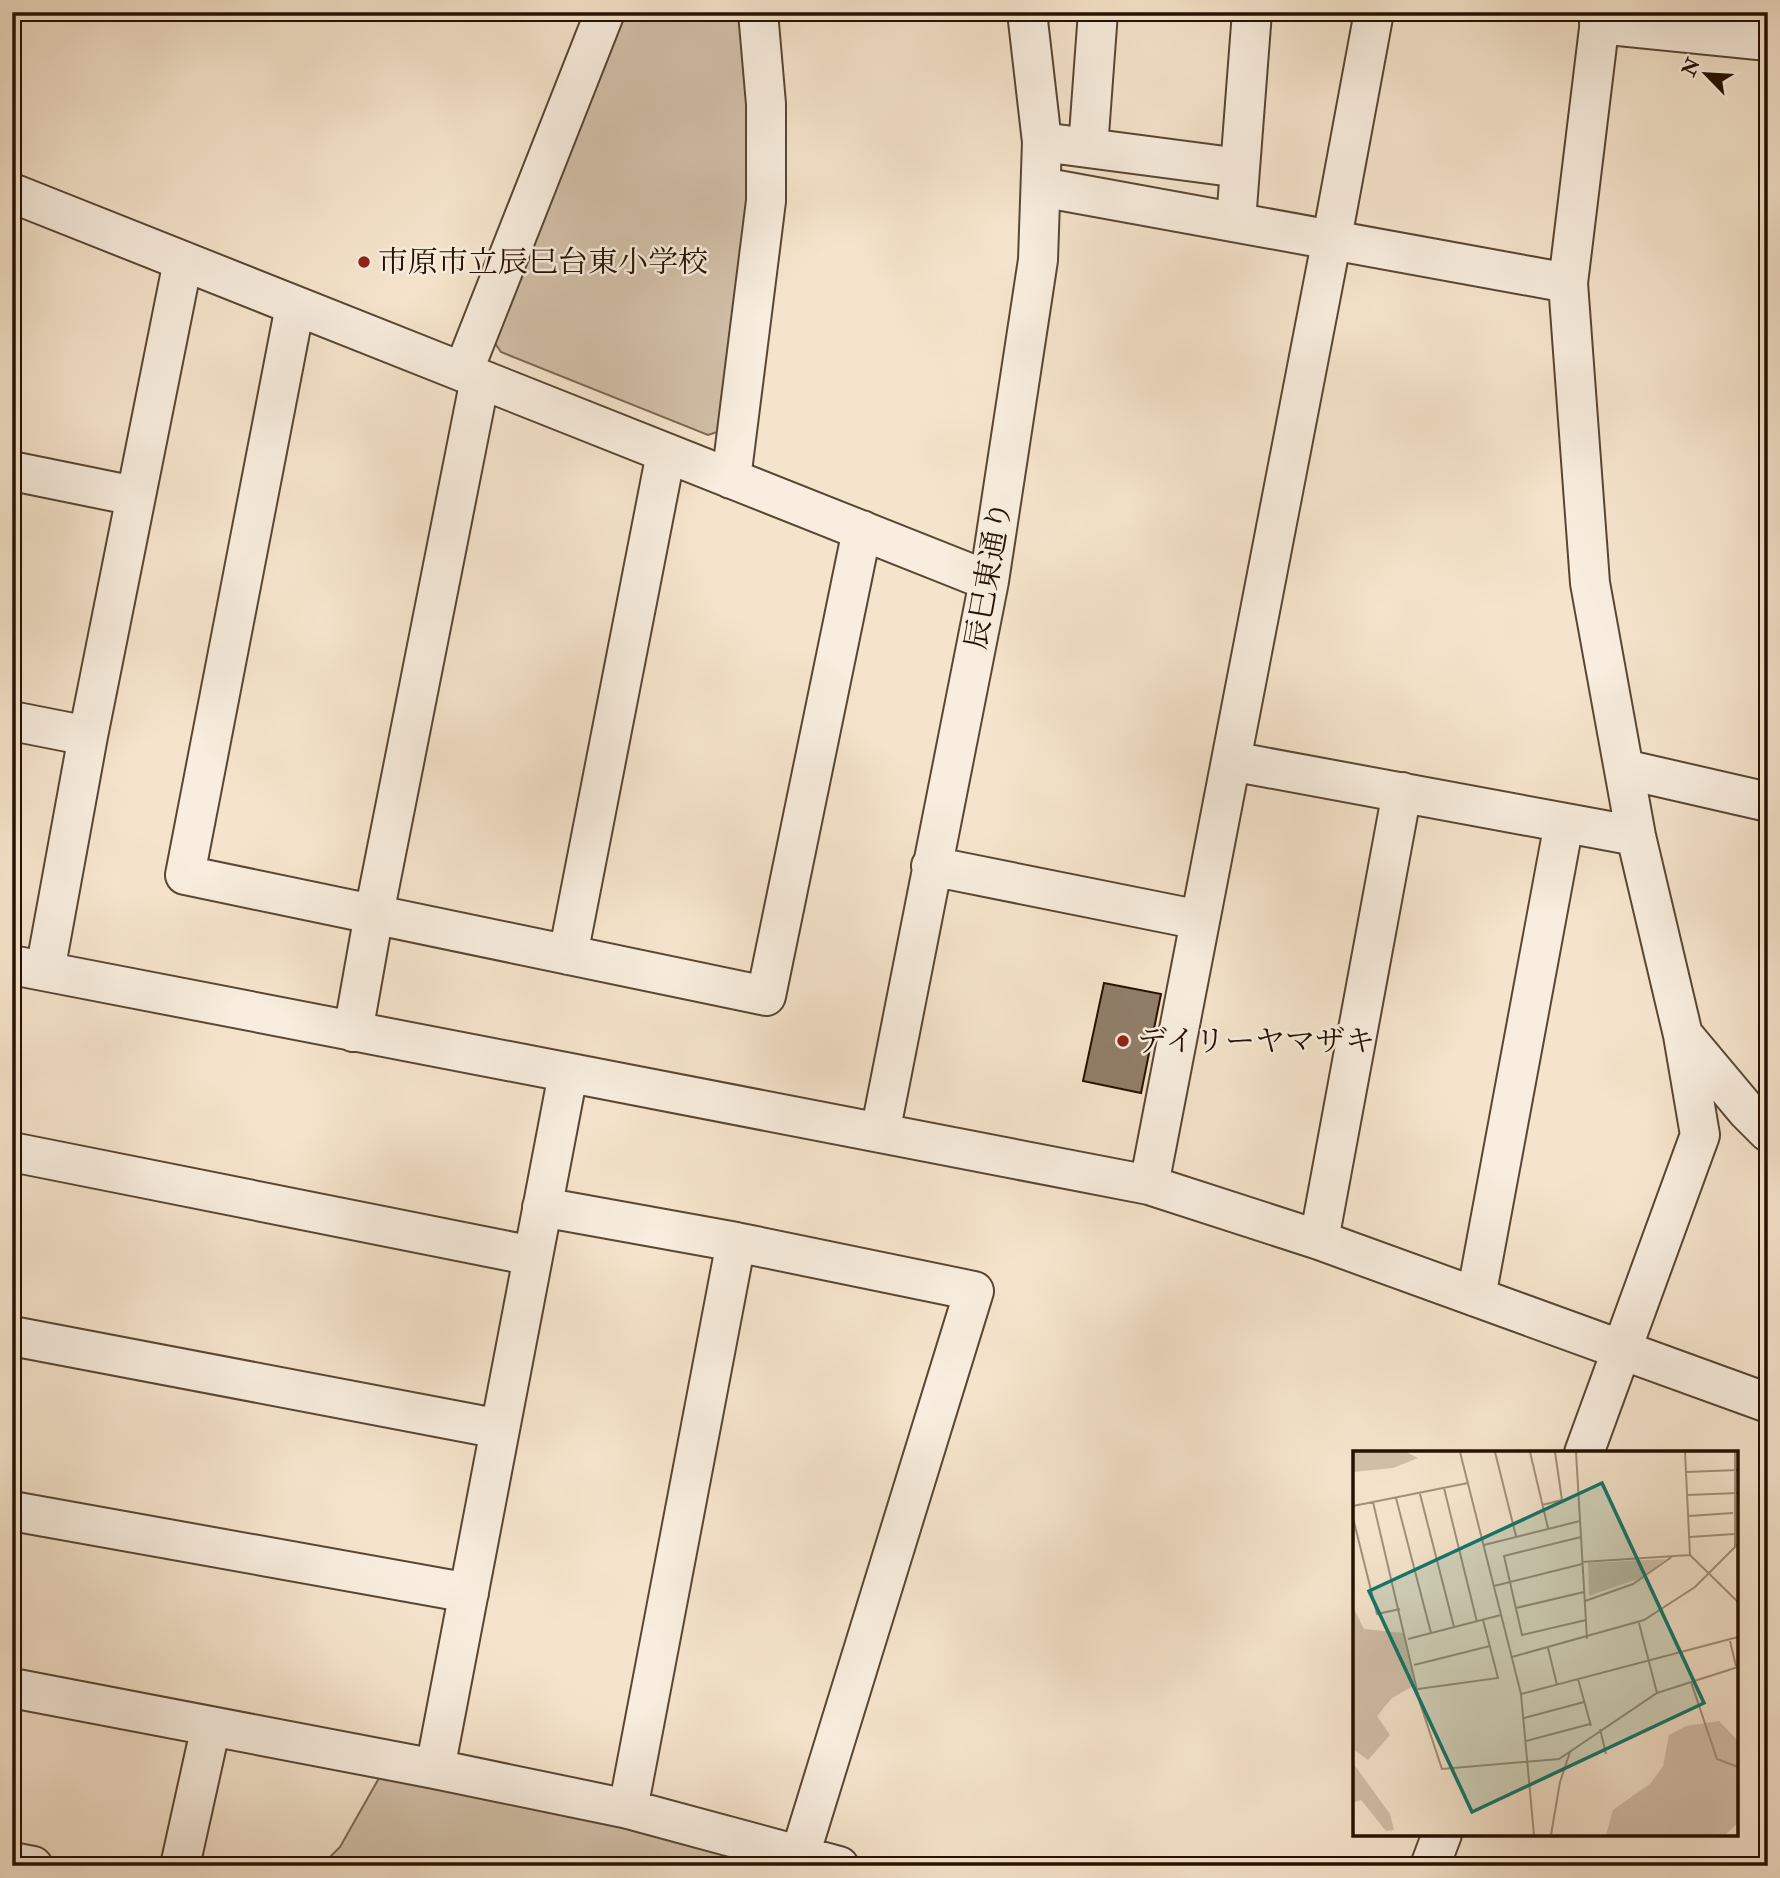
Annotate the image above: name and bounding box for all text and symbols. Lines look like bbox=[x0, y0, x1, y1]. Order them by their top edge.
north arrow bbox=[1672, 38, 1742, 108]
text: N bbox=[1677, 54, 1706, 81]
place label: 市原市立辰巳台東小学校 bbox=[378, 244, 708, 281]
marker: 市原市立辰巳台東小学校 bbox=[356, 254, 372, 270]
street label: 辰巳東通り bbox=[957, 498, 1020, 652]
place label: デイリーヤマザキ bbox=[1137, 1023, 1375, 1060]
marker: デイリーヤマザキ bbox=[1115, 1033, 1131, 1049]
inset map bbox=[1353, 1451, 1738, 1836]

